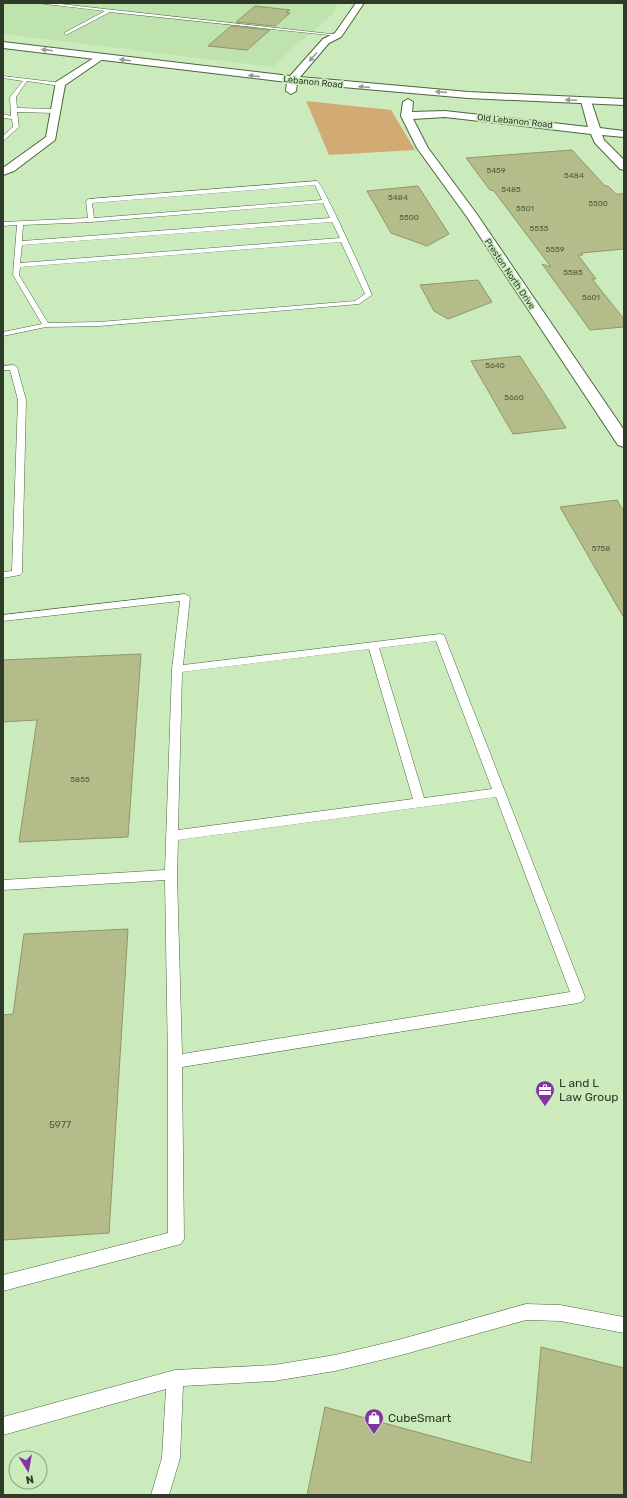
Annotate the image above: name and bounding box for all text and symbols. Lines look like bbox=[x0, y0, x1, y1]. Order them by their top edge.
one-way arrow bbox=[41, 47, 53, 54]
one-way arrow bbox=[308, 51, 317, 62]
one-way arrow bbox=[118, 57, 131, 63]
one-way arrow bbox=[247, 73, 260, 79]
street label: Lebanon Road bbox=[283, 74, 343, 90]
one-way arrow bbox=[358, 83, 370, 90]
one-way arrow bbox=[435, 89, 447, 96]
one-way arrow bbox=[564, 97, 577, 103]
street label: Old Lebanon Road bbox=[477, 112, 553, 130]
house number: 5459 bbox=[486, 166, 506, 175]
house number: 5484 bbox=[564, 171, 584, 180]
house number: 5485 bbox=[501, 185, 521, 194]
house number: 5484 bbox=[388, 193, 408, 202]
house number: 5500 bbox=[588, 199, 608, 208]
house number: 5501 bbox=[516, 204, 534, 213]
house number: 5500 bbox=[399, 213, 419, 222]
house number: 5535 bbox=[529, 224, 549, 233]
street label: Preston North Drive bbox=[483, 237, 537, 311]
house number: 5559 bbox=[546, 245, 565, 254]
house number: 5585 bbox=[563, 268, 583, 277]
house number: 5601 bbox=[582, 293, 600, 302]
house number: 5640 bbox=[485, 361, 505, 370]
house number: 5660 bbox=[504, 393, 524, 402]
house number: 5758 bbox=[592, 544, 610, 553]
house number: 5855 bbox=[70, 775, 90, 784]
place label: L and L Law Group bbox=[559, 1076, 619, 1104]
office icon: L and L Law Group bbox=[534, 1079, 556, 1107]
house number: 5977 bbox=[49, 1119, 71, 1131]
shop icon: CubeSmart bbox=[363, 1407, 385, 1435]
place label: CubeSmart bbox=[388, 1411, 451, 1425]
north arrow bbox=[8, 1450, 48, 1490]
text: N bbox=[25, 1472, 35, 1486]

